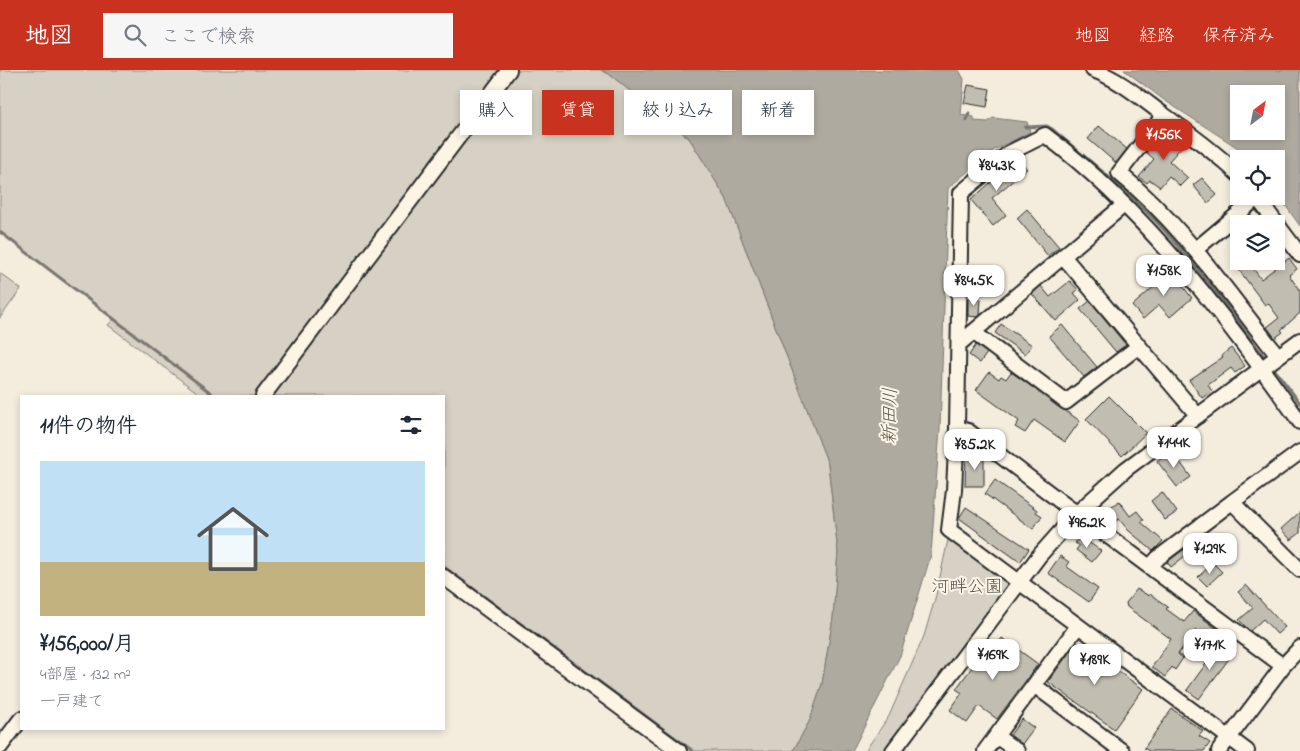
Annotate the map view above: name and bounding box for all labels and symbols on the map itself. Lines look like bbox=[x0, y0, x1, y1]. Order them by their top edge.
north arrow bbox=[1230, 85, 1285, 140]
pin: ¥156K bbox=[1129, 118, 1199, 161]
pin: ¥84.3K bbox=[956, 150, 1038, 192]
pin: ¥158K bbox=[1129, 254, 1199, 297]
pin: ¥84.5K bbox=[933, 264, 1015, 307]
water label: 新田川 bbox=[877, 387, 905, 445]
pin: ¥144K bbox=[1139, 426, 1209, 469]
pin: ¥85.2K bbox=[934, 428, 1016, 471]
pin: ¥96.2K bbox=[1046, 506, 1128, 549]
pin: ¥129K bbox=[1175, 532, 1245, 575]
park label: 河畔公園 bbox=[931, 575, 1003, 601]
pin: ¥171K bbox=[1175, 628, 1245, 671]
pin: ¥169K bbox=[958, 638, 1028, 681]
pin: ¥189K bbox=[1060, 644, 1130, 686]

